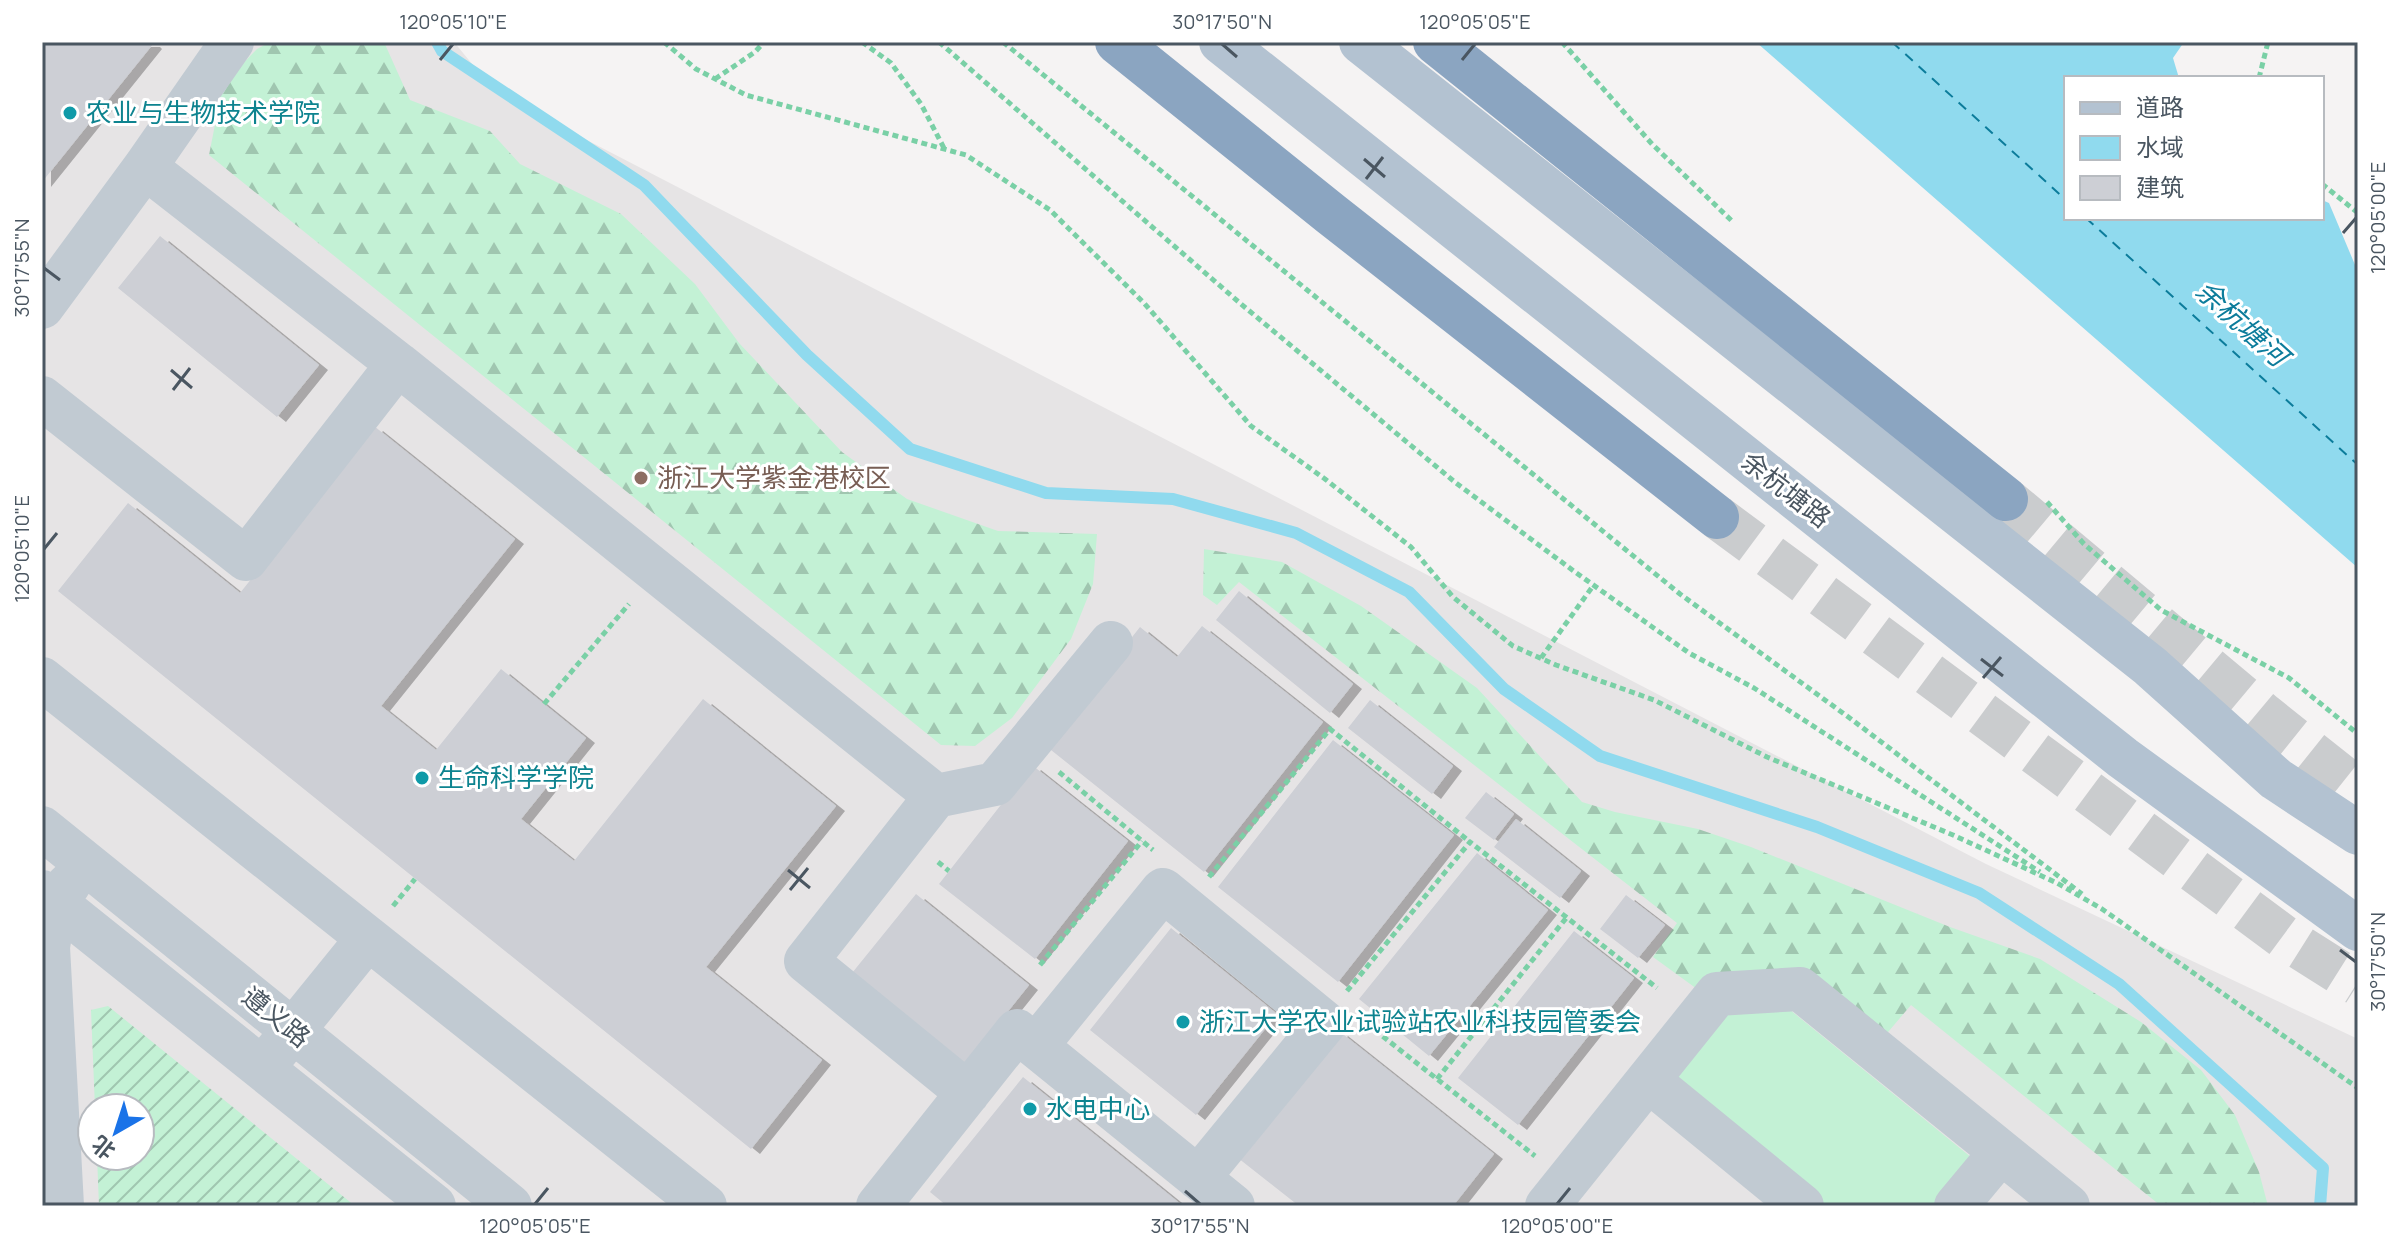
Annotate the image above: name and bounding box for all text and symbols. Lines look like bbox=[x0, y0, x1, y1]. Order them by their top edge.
text: 120°05'10"E bbox=[399, 8, 507, 35]
text: 30°17'50"N bbox=[1172, 8, 1272, 35]
text: 120°05'05"E bbox=[1419, 8, 1531, 35]
legend bbox=[2064, 76, 2324, 220]
text: 道路 bbox=[2136, 90, 2184, 123]
place label: 农业与生物技术学院 bbox=[86, 94, 320, 130]
marker: 农业与生物技术学院 bbox=[61, 104, 79, 122]
text: 水域 bbox=[2136, 130, 2184, 163]
text: 120°05'00"E bbox=[2364, 162, 2391, 274]
text: 建筑 bbox=[2136, 170, 2184, 203]
text: 30°17'55"N bbox=[8, 219, 35, 318]
water label: 余杭塘河 bbox=[2188, 271, 2301, 377]
street label: 余杭塘路 bbox=[1735, 443, 1839, 535]
place label: 浙江大学紫金港校区 bbox=[657, 459, 891, 495]
marker: 浙江大学紫金港校区 bbox=[632, 469, 650, 487]
text: 120°05'10"E bbox=[8, 495, 35, 603]
place label: 生命科学学院 bbox=[438, 759, 594, 795]
marker: 生命科学学院 bbox=[413, 769, 431, 787]
text: 30°17'50"N bbox=[2364, 912, 2391, 1012]
street label: 遵义路 bbox=[235, 978, 318, 1055]
place label: 浙江大学农业试验站农业科技园管委会 bbox=[1199, 1003, 1641, 1039]
marker: 浙江大学农业试验站农业科技园管委会 bbox=[1174, 1013, 1192, 1031]
place label: 水电中心 bbox=[1046, 1090, 1150, 1126]
north arrow bbox=[76, 1092, 156, 1172]
marker: 水电中心 bbox=[1021, 1100, 1039, 1118]
text: 北 bbox=[85, 1129, 121, 1166]
text: 120°05'05"E bbox=[479, 1212, 591, 1239]
text: 30°17'55"N bbox=[1151, 1212, 1250, 1239]
text: 120°05'00"E bbox=[1501, 1212, 1613, 1239]

